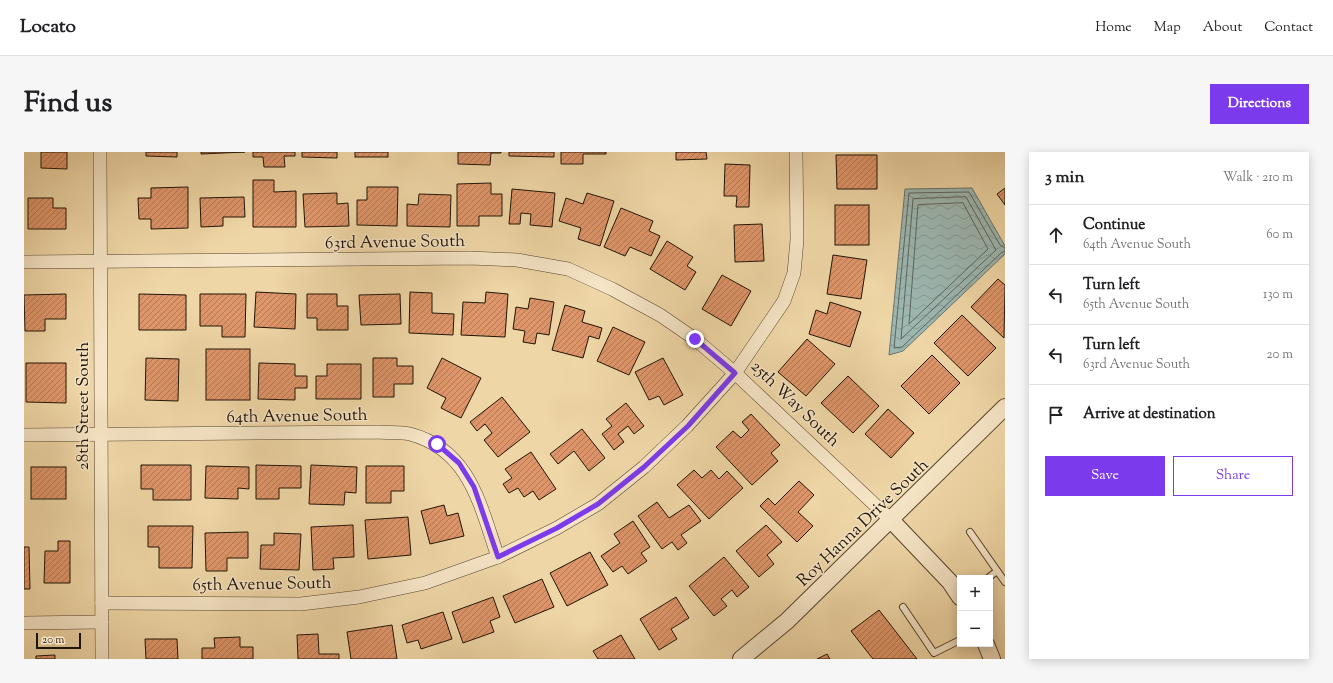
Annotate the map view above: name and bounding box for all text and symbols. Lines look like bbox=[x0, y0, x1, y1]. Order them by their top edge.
text: Locato bbox=[20, 14, 76, 41]
text: Home bbox=[1095, 18, 1132, 38]
text: Map bbox=[1154, 18, 1181, 38]
text: About bbox=[1203, 18, 1242, 38]
text: Contact bbox=[1264, 18, 1313, 38]
text: Find us bbox=[24, 84, 112, 124]
button: Directions bbox=[1210, 84, 1309, 124]
text: 3 min bbox=[1045, 166, 1084, 190]
text: Walk · 210 m bbox=[1223, 169, 1293, 187]
text: Continue bbox=[1083, 215, 1145, 236]
icon: ahead bbox=[1045, 224, 1067, 246]
text: 60 m bbox=[1266, 226, 1293, 244]
street label: 63rd Avenue South bbox=[325, 230, 465, 256]
text: 64th Avenue South bbox=[1083, 236, 1191, 254]
text: Turn left bbox=[1083, 275, 1140, 296]
icon: left bbox=[1045, 284, 1067, 306]
text: 130 m bbox=[1263, 286, 1293, 304]
text: 65th Avenue South bbox=[1083, 296, 1189, 314]
route end bbox=[686, 330, 704, 348]
text: Turn left bbox=[1083, 335, 1140, 356]
street label: 28th Street South bbox=[72, 342, 96, 470]
icon: left bbox=[1045, 344, 1067, 366]
text: 20 m bbox=[1267, 346, 1293, 364]
street label: 25th Way South bbox=[745, 356, 845, 453]
text: 63rd Avenue South bbox=[1083, 356, 1190, 374]
street label: 64th Avenue South bbox=[226, 404, 368, 430]
icon: arrive bbox=[1045, 404, 1067, 426]
text: Arrive at destination bbox=[1083, 404, 1216, 425]
route start bbox=[428, 435, 446, 453]
street label: Roy Hanna Drive South bbox=[792, 454, 935, 593]
button: Save bbox=[1045, 456, 1165, 496]
button: Share bbox=[1173, 456, 1293, 496]
street label: 65th Avenue South bbox=[192, 572, 332, 598]
map controls bbox=[957, 575, 993, 647]
button: + bbox=[957, 575, 993, 611]
button: − bbox=[957, 611, 993, 647]
scale bar bbox=[36, 631, 81, 650]
text: 20 m bbox=[42, 632, 64, 648]

